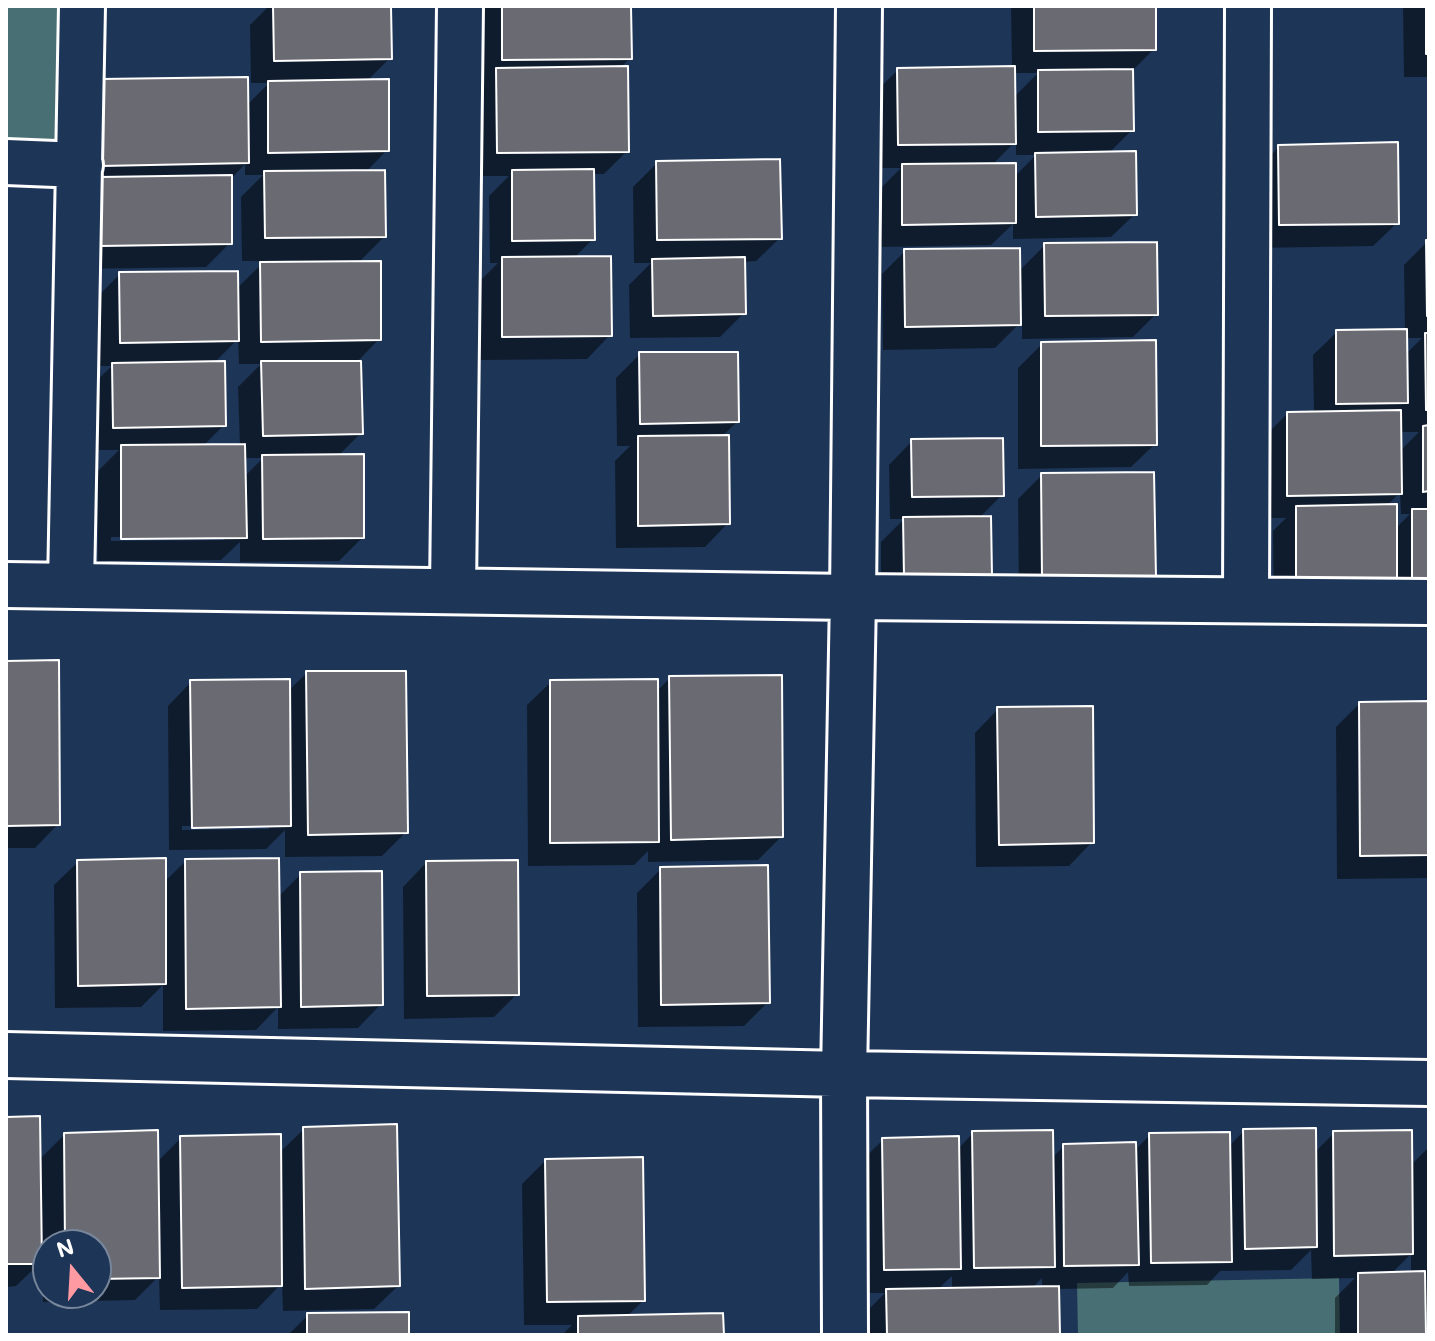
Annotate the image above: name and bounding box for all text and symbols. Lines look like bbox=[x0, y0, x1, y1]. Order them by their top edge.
north arrow bbox=[32, 1229, 112, 1309]
text: N bbox=[53, 1231, 77, 1264]

